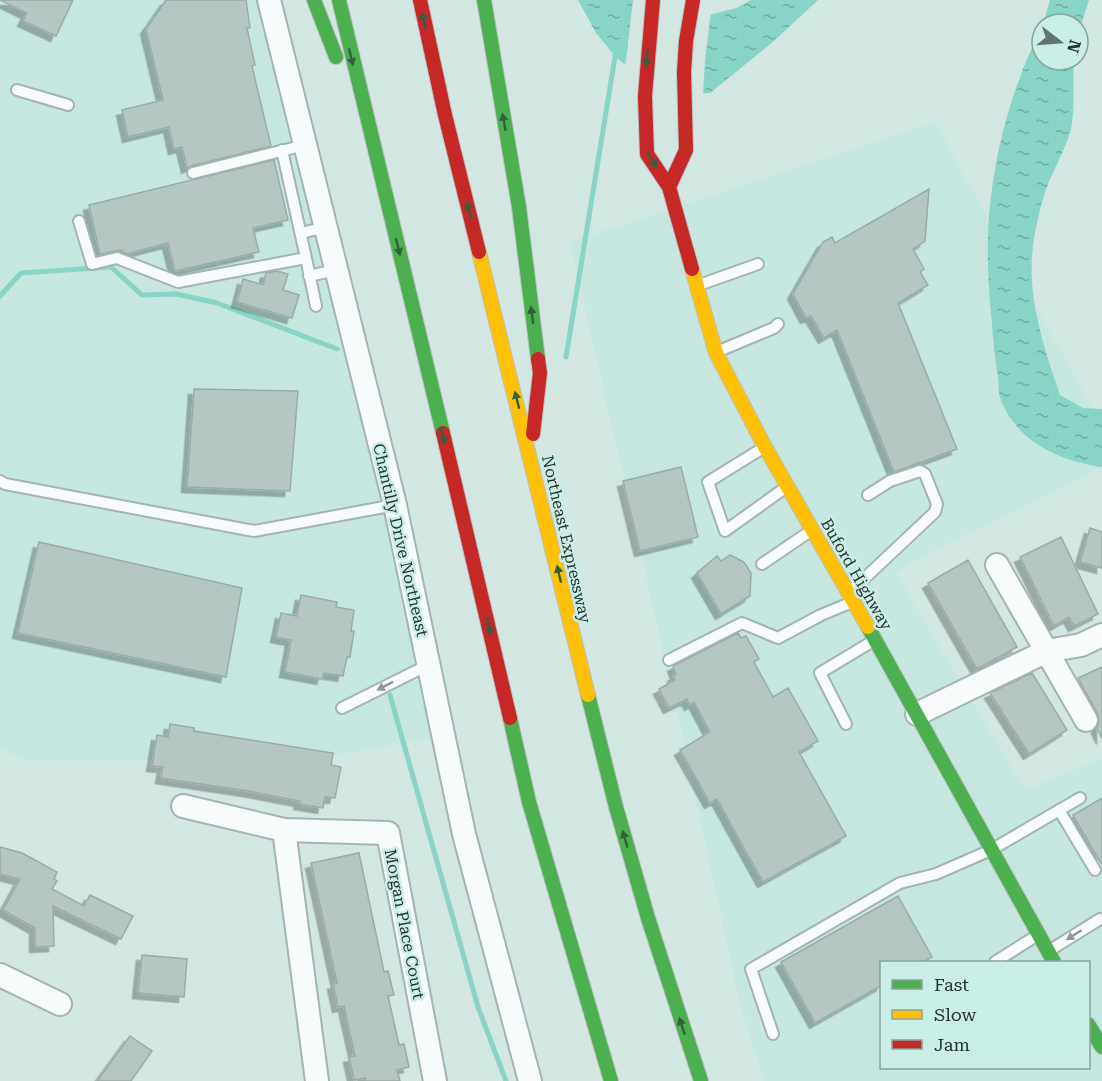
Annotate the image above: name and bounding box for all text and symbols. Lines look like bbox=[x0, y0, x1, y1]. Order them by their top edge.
one-way arrow bbox=[419, 11, 429, 30]
north arrow bbox=[1030, 12, 1090, 72]
text: N bbox=[1063, 38, 1085, 55]
one-way arrow bbox=[347, 48, 357, 66]
one-way arrow bbox=[642, 49, 652, 68]
one-way arrow bbox=[499, 112, 508, 131]
one-way arrow bbox=[647, 152, 657, 169]
one-way arrow bbox=[464, 201, 474, 220]
one-way arrow bbox=[393, 237, 403, 256]
one-way arrow bbox=[528, 305, 537, 324]
one-way arrow bbox=[511, 390, 521, 409]
one-way arrow bbox=[438, 427, 448, 446]
street label: Chantilly Drive Northeast bbox=[369, 442, 432, 639]
street label: Northeast Expressway bbox=[538, 453, 595, 625]
street label: Buford Highway bbox=[817, 515, 896, 634]
one-way arrow bbox=[553, 565, 563, 583]
one-way arrow bbox=[485, 616, 494, 635]
one-way arrow bbox=[377, 682, 394, 691]
one-way arrow bbox=[620, 830, 629, 848]
street label: Morgan Place Court bbox=[381, 847, 428, 1001]
one-way arrow bbox=[1066, 929, 1082, 940]
legend bbox=[880, 961, 1090, 1069]
text: Fast bbox=[934, 974, 969, 995]
text: Slow bbox=[934, 1004, 976, 1025]
one-way arrow bbox=[677, 1017, 686, 1035]
text: Jam bbox=[934, 1034, 970, 1055]

